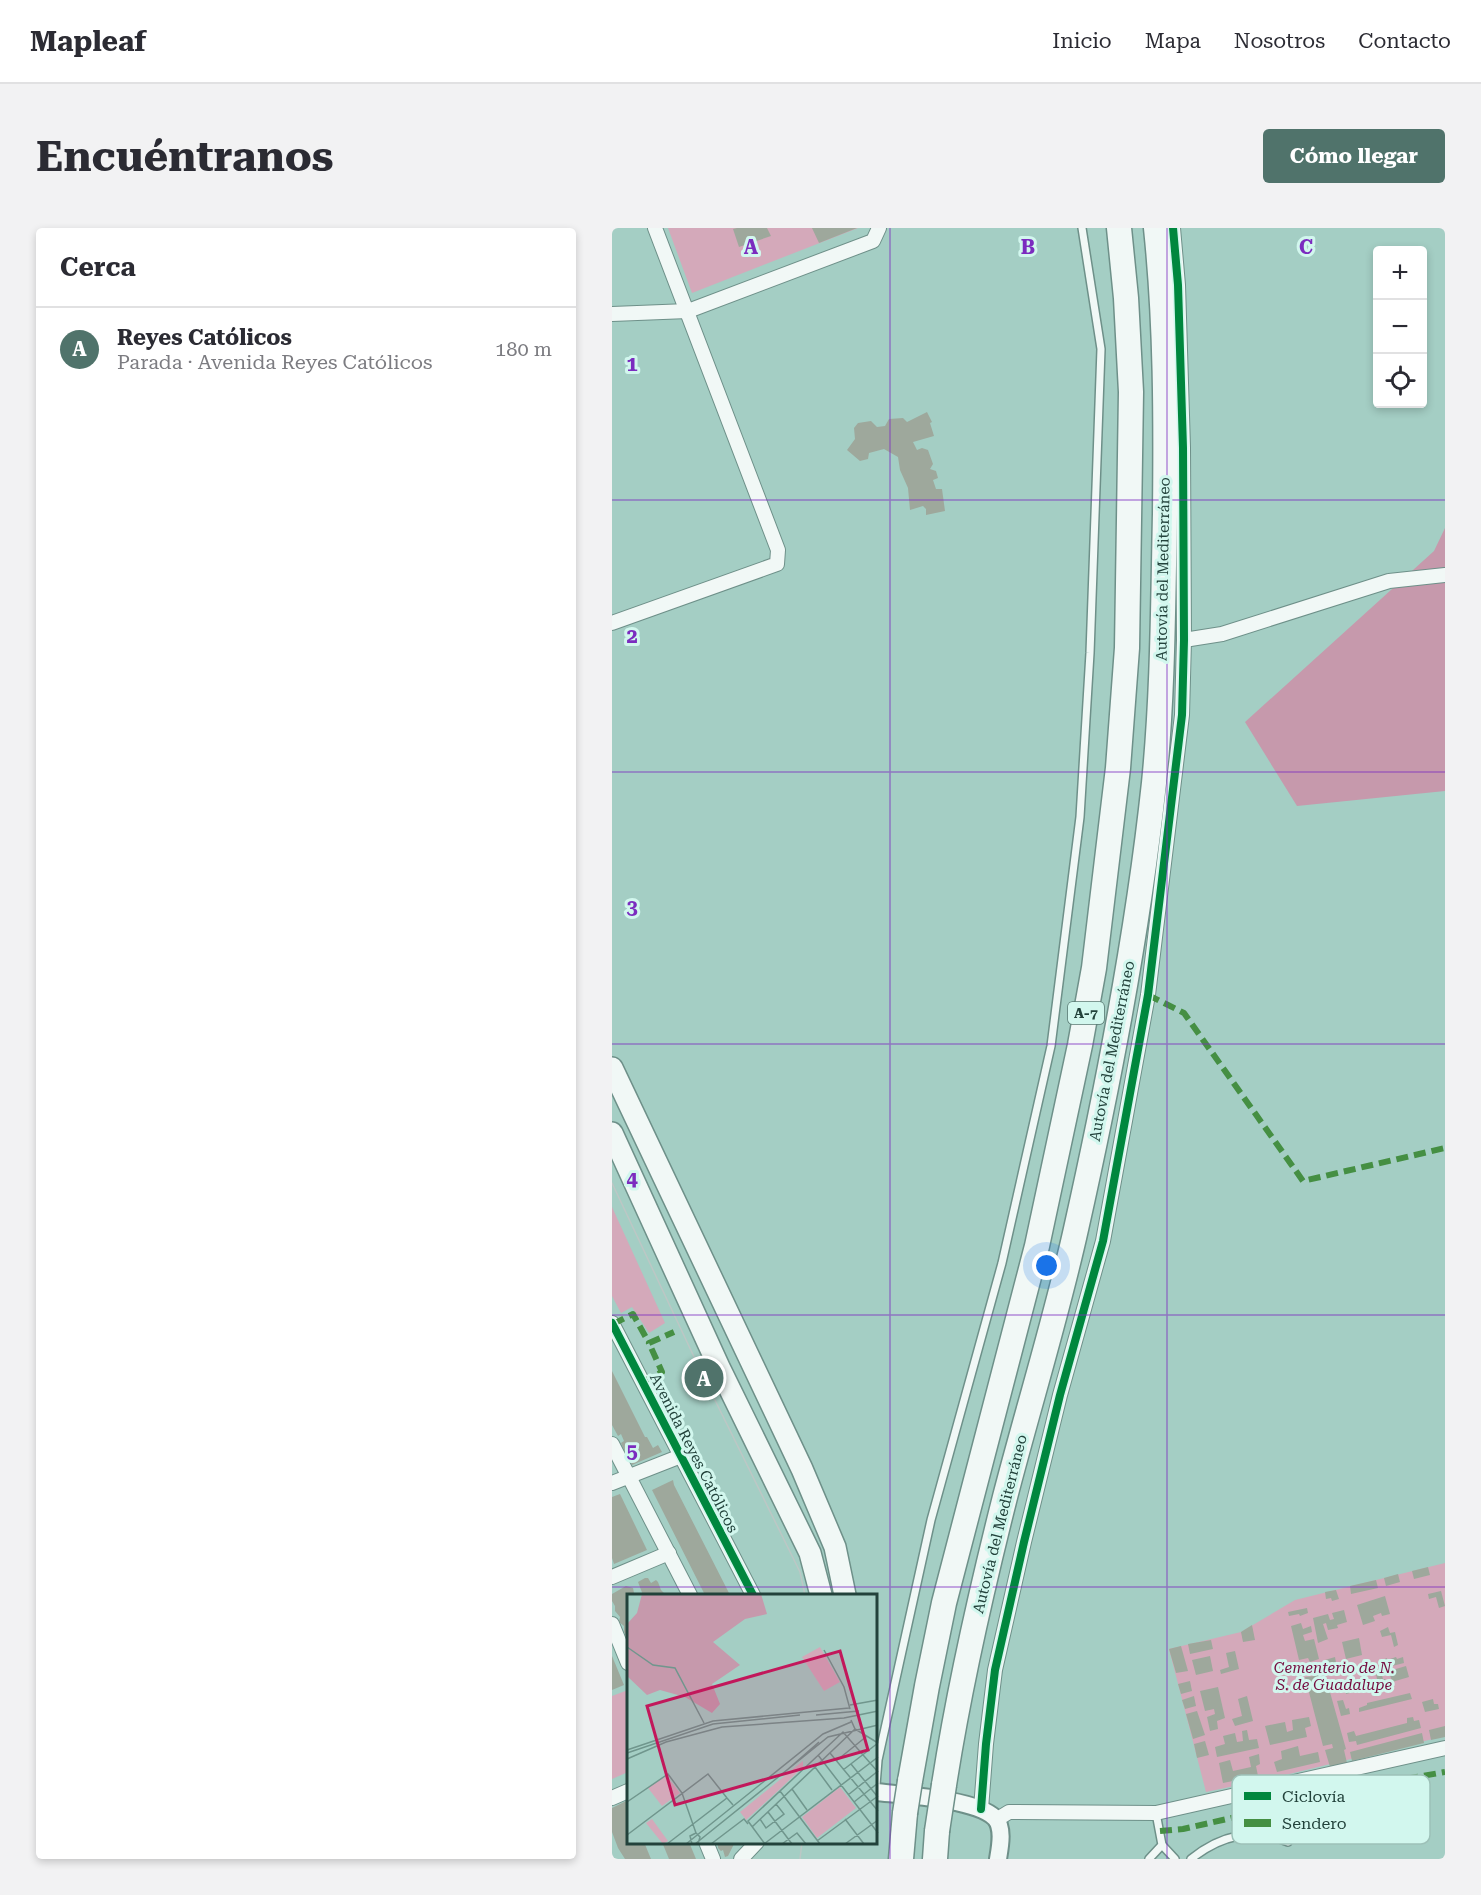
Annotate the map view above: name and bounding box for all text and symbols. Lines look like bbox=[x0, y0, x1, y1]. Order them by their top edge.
text: Mapleaf bbox=[30, 25, 146, 58]
text: Inicio bbox=[1052, 29, 1112, 53]
text: Mapa bbox=[1145, 29, 1201, 53]
text: Nosotros bbox=[1234, 29, 1325, 53]
text: Contacto bbox=[1358, 29, 1451, 53]
button: Cómo llegar bbox=[1263, 129, 1445, 183]
text: Encuéntranos bbox=[36, 132, 334, 181]
text: A bbox=[744, 235, 759, 259]
text: B bbox=[1021, 235, 1035, 259]
text: C bbox=[1299, 235, 1313, 259]
map controls bbox=[1373, 246, 1427, 408]
button: + bbox=[1373, 246, 1427, 300]
text: Cerca bbox=[60, 252, 136, 282]
button: − bbox=[1373, 300, 1427, 354]
text: Reyes Católicos bbox=[117, 325, 292, 350]
text: A bbox=[72, 337, 87, 361]
text: 180 m bbox=[495, 337, 552, 361]
text: Parada · Avenida Reyes Católicos bbox=[117, 350, 433, 374]
text: 1 bbox=[626, 352, 638, 376]
button: locate bbox=[1373, 354, 1427, 408]
street label: Autovía del Mediterráneo bbox=[1152, 477, 1174, 661]
text: 2 bbox=[626, 624, 638, 648]
text: 3 bbox=[626, 895, 638, 919]
street label: Autovía del Mediterráneo bbox=[1086, 959, 1138, 1143]
road number: A-7 bbox=[1068, 1002, 1104, 1024]
text: 4 bbox=[626, 1167, 638, 1191]
your location bbox=[1032, 1251, 1061, 1280]
pin: A bbox=[684, 1356, 724, 1400]
street label: Avenida Reyes Católicos bbox=[646, 1370, 742, 1536]
street label: Autovía del Mediterráneo bbox=[969, 1433, 1031, 1615]
text: 5 bbox=[626, 1439, 638, 1463]
inset map bbox=[627, 1594, 878, 1844]
park label: Cementerio de N. S. de Guadalupe bbox=[1274, 1659, 1394, 1694]
legend bbox=[1232, 1775, 1430, 1844]
text: Ciclovía bbox=[1282, 1787, 1345, 1806]
text: Sendero bbox=[1282, 1814, 1347, 1833]

